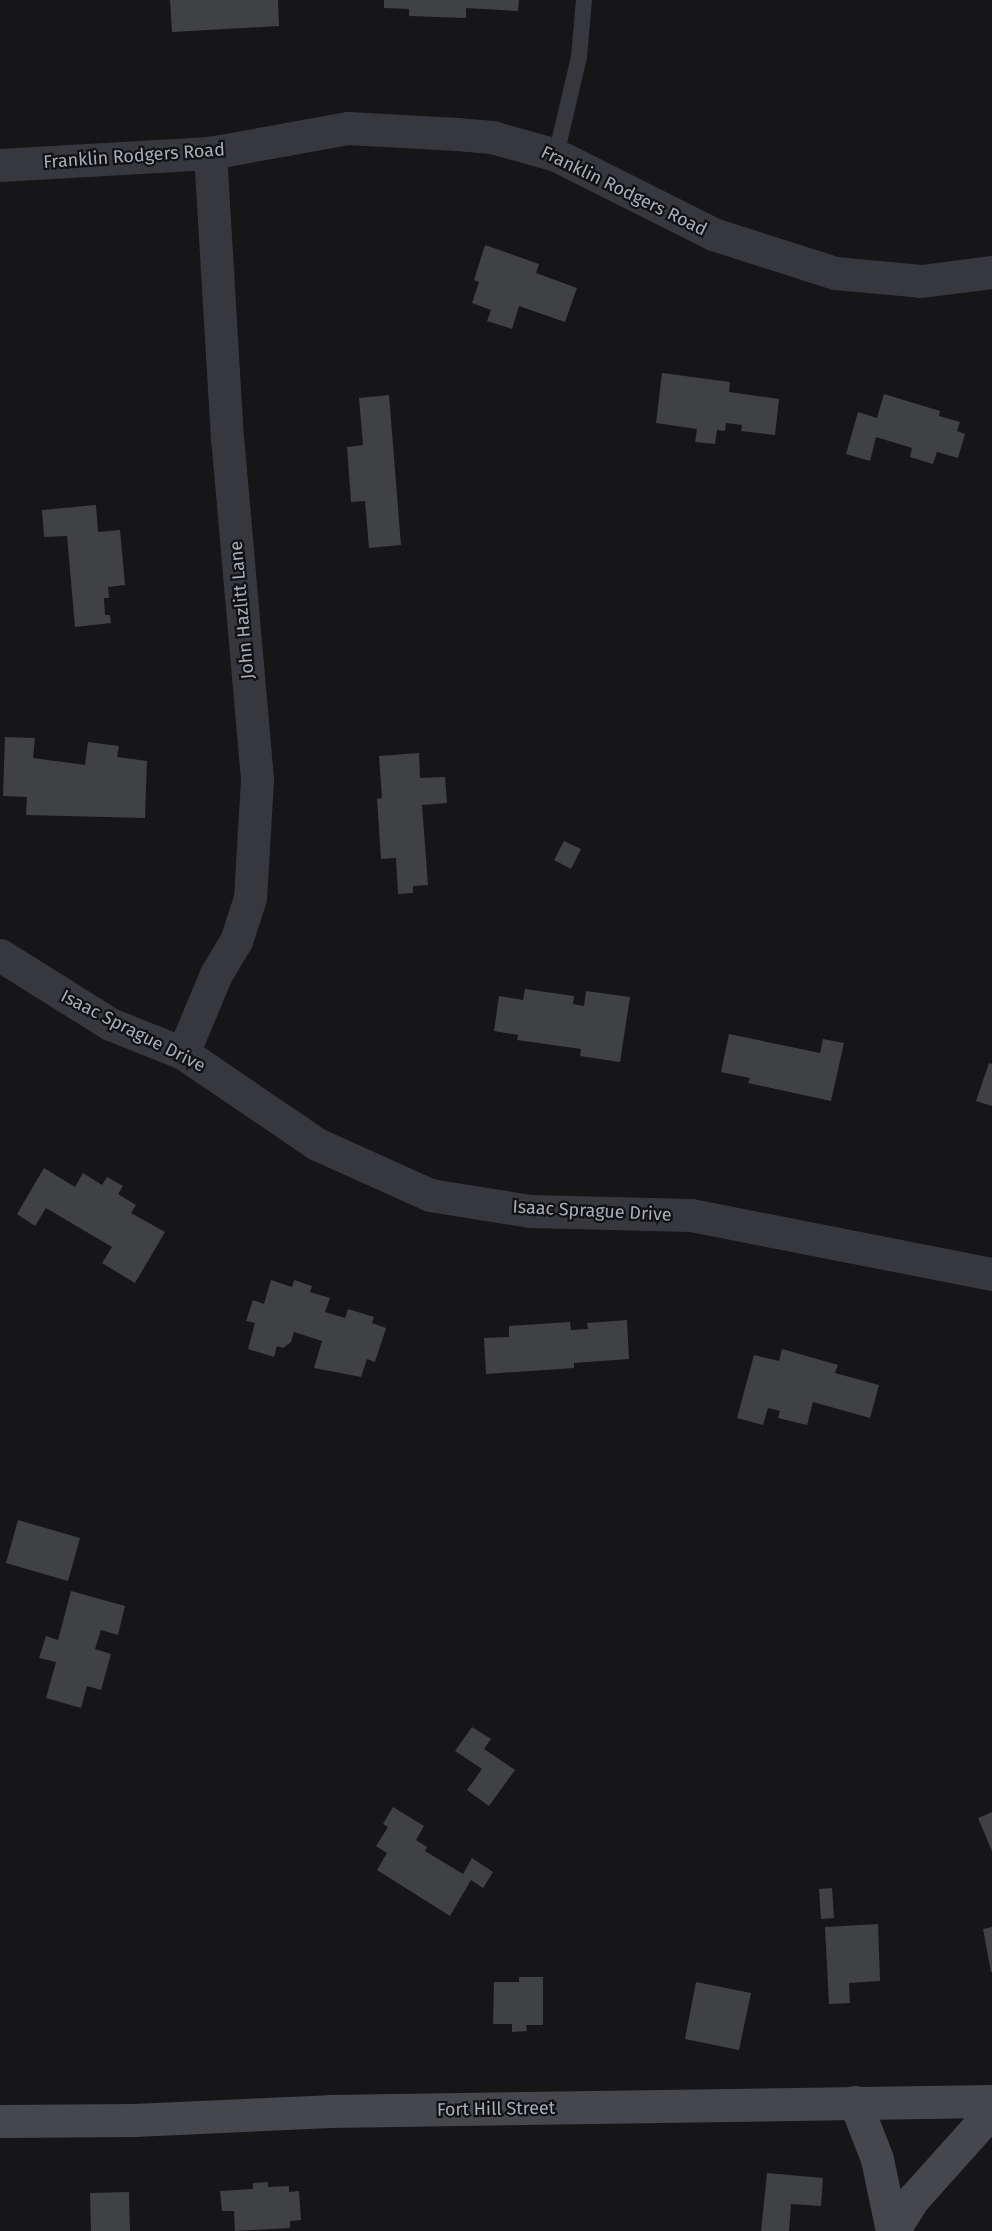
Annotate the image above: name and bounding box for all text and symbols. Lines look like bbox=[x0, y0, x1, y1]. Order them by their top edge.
street label: Franklin Rodgers Road bbox=[43, 139, 225, 173]
street label: Franklin Rodgers Road bbox=[538, 141, 710, 241]
street label: John Hazlitt Lane bbox=[225, 540, 259, 680]
street label: Isaac Sprague Drive bbox=[57, 985, 209, 1077]
street label: Isaac Sprague Drive bbox=[512, 1196, 672, 1226]
street label: Fort Hill Street bbox=[437, 2097, 555, 2121]

